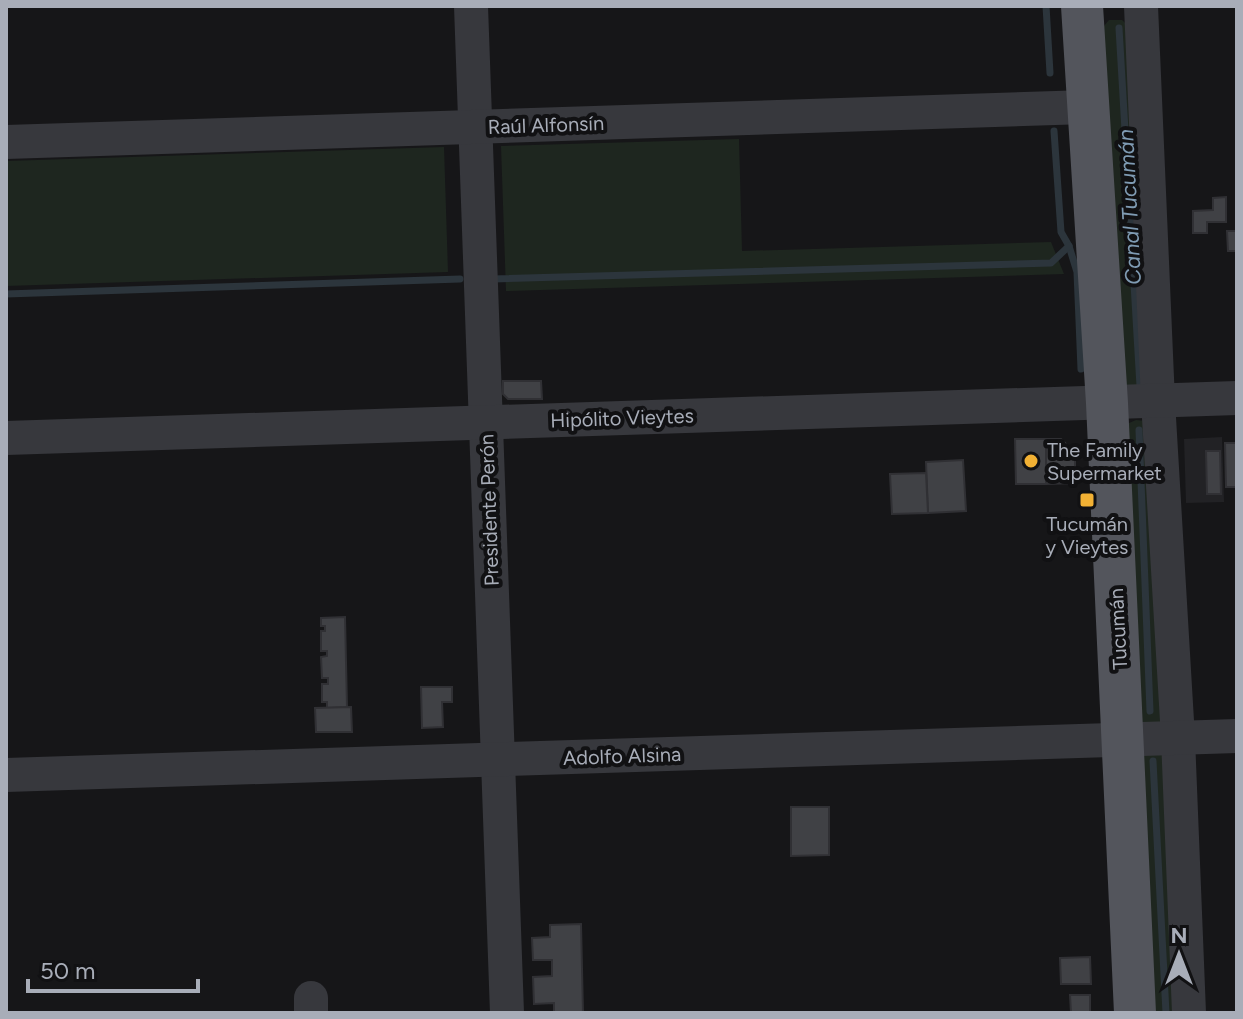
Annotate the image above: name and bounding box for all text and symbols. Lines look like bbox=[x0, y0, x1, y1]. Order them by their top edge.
street label: Raúl Alfonsín bbox=[487, 111, 605, 139]
water label: Canal Tucumán bbox=[1112, 128, 1147, 285]
street label: Hipólito Vieytes bbox=[550, 404, 694, 432]
street label: Presidente Perón bbox=[474, 434, 504, 586]
place label: The Family Supermarket bbox=[1047, 438, 1162, 485]
marker: The Family Supermarket bbox=[1022, 452, 1040, 470]
marker: Tucumán y Vieytes bbox=[1078, 491, 1096, 509]
place label: Tucumán y Vieytes bbox=[1046, 512, 1128, 559]
street label: Tucumán bbox=[1104, 588, 1132, 670]
street label: Adolfo Alsina bbox=[562, 742, 682, 770]
north arrow bbox=[1139, 915, 1219, 995]
text: N bbox=[1170, 922, 1188, 949]
scale bar bbox=[28, 943, 198, 993]
text: 50 m bbox=[40, 956, 96, 985]

